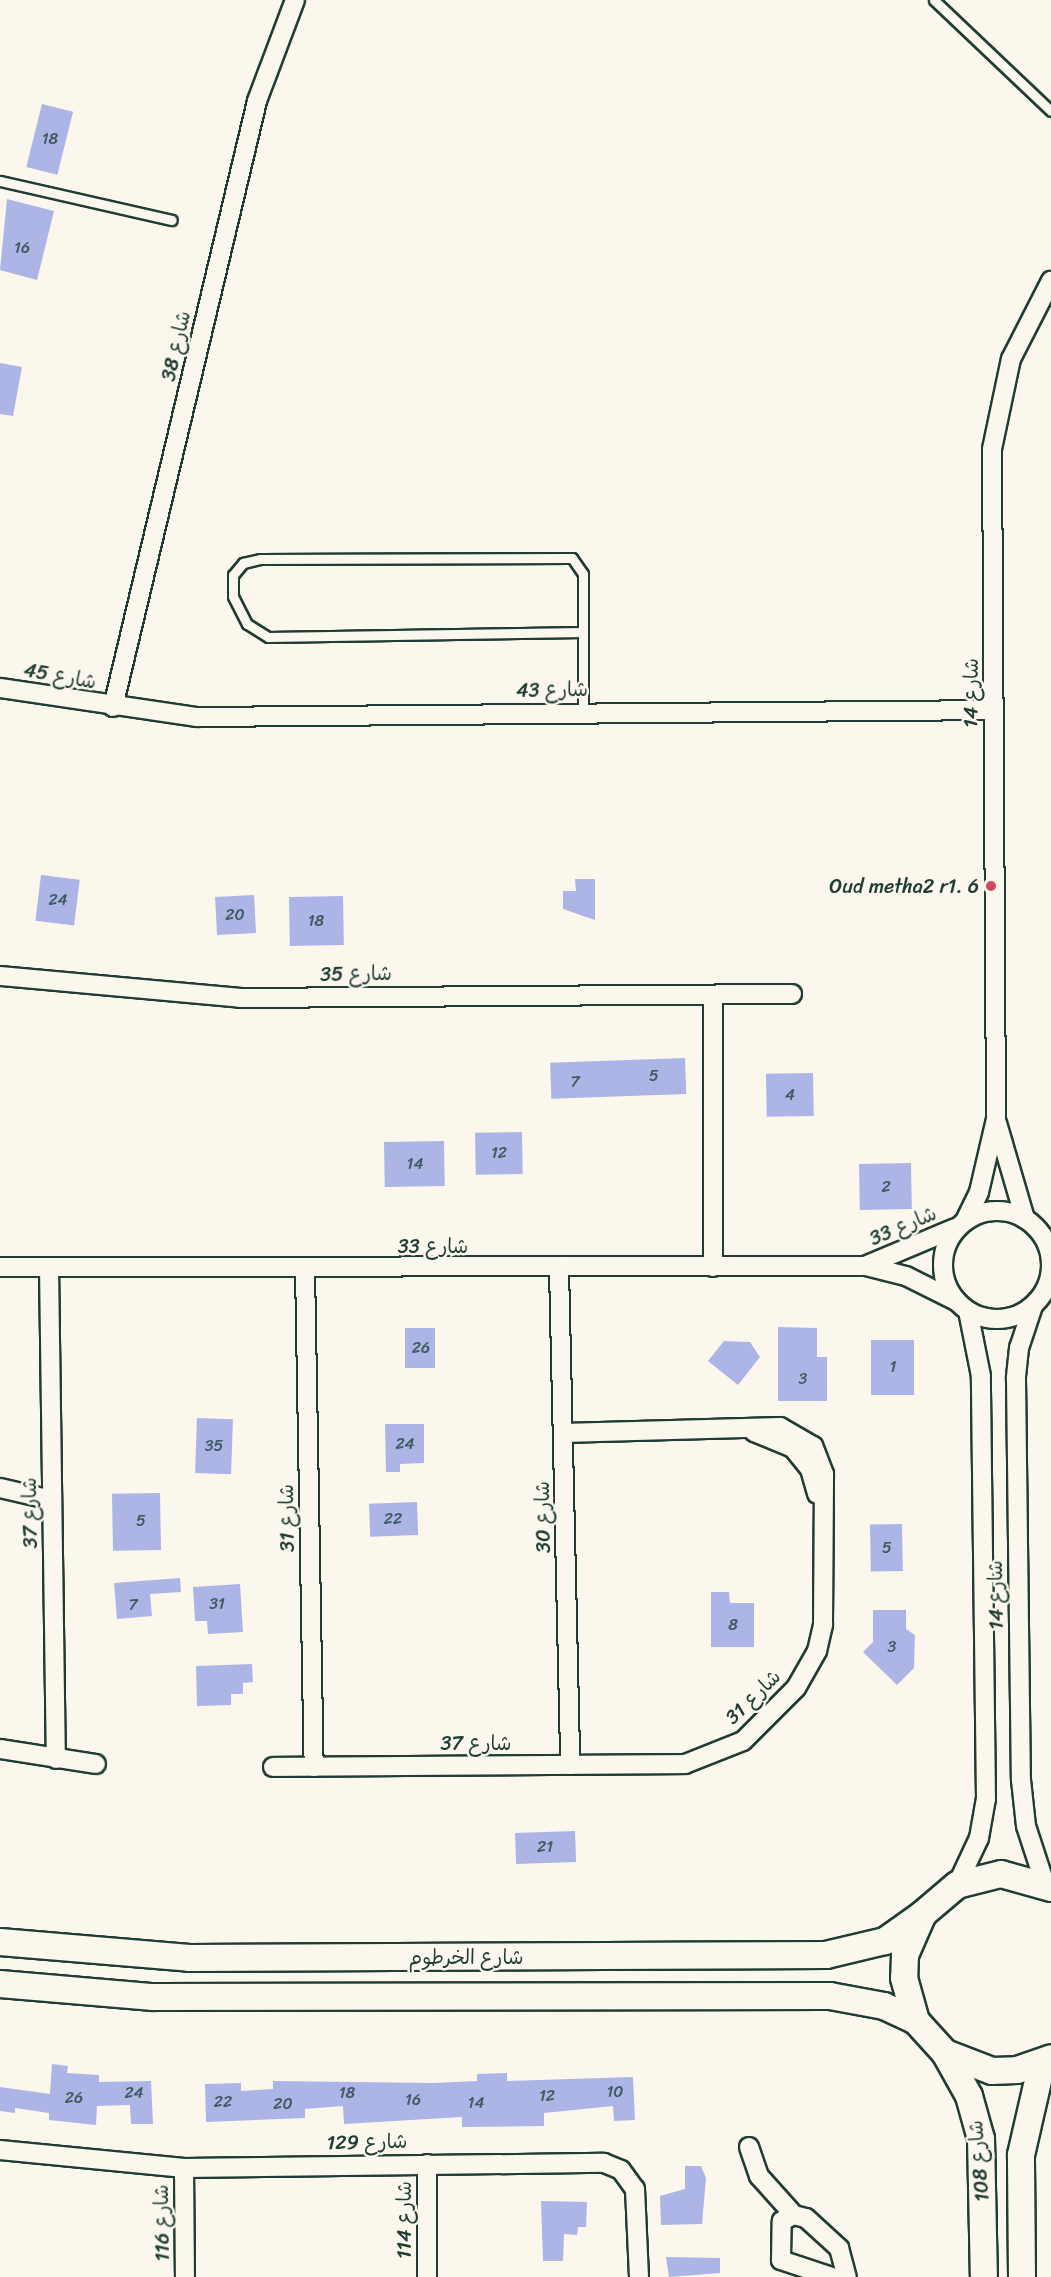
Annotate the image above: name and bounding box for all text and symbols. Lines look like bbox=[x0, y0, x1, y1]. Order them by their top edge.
house number: 18 bbox=[42, 129, 58, 149]
house number: 16 bbox=[14, 238, 30, 258]
street label: شارع 38 bbox=[156, 308, 196, 384]
street label: شارع 45 bbox=[22, 658, 98, 694]
street label: شارع 14 bbox=[958, 658, 984, 728]
street label: شارع 43 bbox=[516, 677, 588, 703]
place label: Oud metha2 r1. 6 bbox=[829, 874, 979, 898]
marker: Oud metha2 r1. 6 bbox=[984, 879, 998, 893]
house number: 24 bbox=[48, 890, 68, 910]
house number: 20 bbox=[225, 905, 245, 925]
house number: 18 bbox=[308, 911, 324, 931]
street label: شارع 35 bbox=[320, 961, 392, 987]
house number: 5 bbox=[649, 1066, 659, 1086]
house number: 7 bbox=[570, 1072, 580, 1092]
house number: 4 bbox=[785, 1085, 795, 1105]
house number: 12 bbox=[491, 1143, 507, 1163]
house number: 14 bbox=[407, 1154, 423, 1174]
house number: 2 bbox=[881, 1177, 891, 1197]
street label: شارع 33 bbox=[866, 1201, 940, 1251]
street label: شارع 33 bbox=[398, 1234, 468, 1258]
house number: 26 bbox=[412, 1338, 430, 1358]
house number: 1 bbox=[890, 1357, 896, 1377]
house number: 3 bbox=[799, 1369, 807, 1389]
house number: 24 bbox=[395, 1434, 415, 1454]
house number: 35 bbox=[205, 1436, 223, 1456]
street label: شارع 37 bbox=[17, 1477, 43, 1549]
street label: شارع 30 bbox=[530, 1481, 556, 1553]
street label: شارع 31 bbox=[274, 1484, 300, 1552]
house number: 22 bbox=[384, 1509, 402, 1529]
house number: 5 bbox=[136, 1511, 146, 1531]
house number: 5 bbox=[882, 1538, 892, 1558]
street label: شارع 14 bbox=[983, 1560, 1009, 1630]
house number: 31 bbox=[209, 1594, 225, 1614]
house number: 7 bbox=[128, 1595, 138, 1615]
house number: 8 bbox=[728, 1615, 738, 1635]
house number: 3 bbox=[888, 1637, 896, 1657]
street label: شارع 31 bbox=[720, 1665, 786, 1729]
street label: شارع 37 bbox=[441, 1731, 511, 1755]
house number: 21 bbox=[537, 1837, 553, 1857]
street label: شارع الخرطوم bbox=[409, 1945, 523, 1969]
house number: 10 bbox=[607, 2082, 623, 2102]
house number: 24 bbox=[124, 2083, 144, 2103]
house number: 18 bbox=[339, 2083, 355, 2103]
house number: 12 bbox=[539, 2086, 555, 2106]
house number: 26 bbox=[65, 2088, 83, 2108]
house number: 16 bbox=[405, 2090, 421, 2110]
house number: 22 bbox=[214, 2092, 232, 2112]
house number: 14 bbox=[468, 2093, 484, 2113]
house number: 20 bbox=[273, 2094, 293, 2114]
street label: شارع 108 bbox=[963, 2119, 995, 2203]
street label: شارع 129 bbox=[326, 2129, 408, 2155]
street label: شارع 114 bbox=[392, 2181, 416, 2259]
street label: شارع 116 bbox=[149, 2184, 175, 2262]

